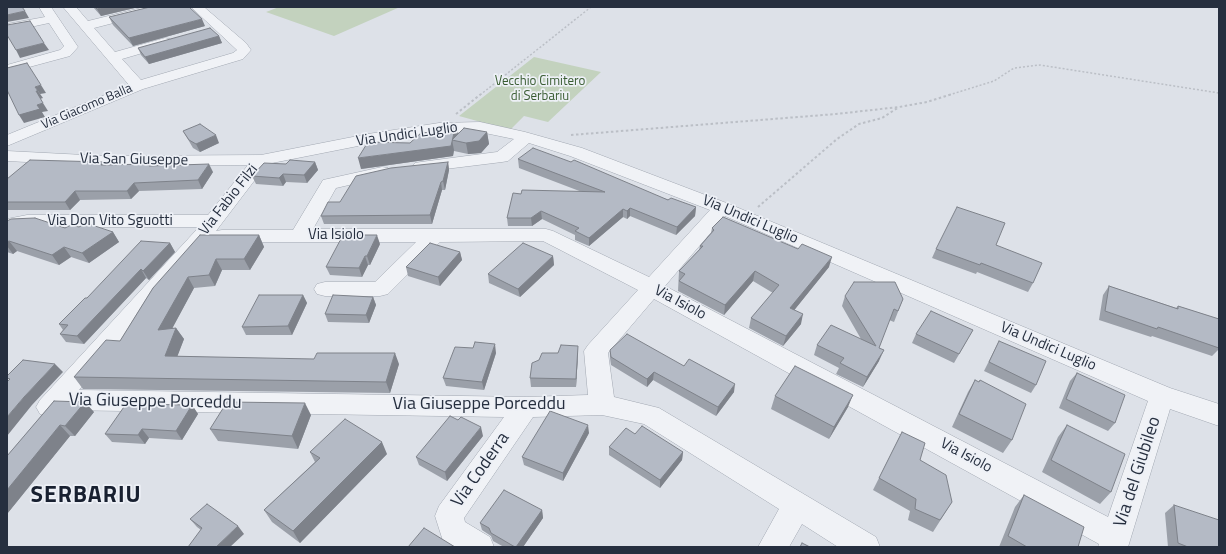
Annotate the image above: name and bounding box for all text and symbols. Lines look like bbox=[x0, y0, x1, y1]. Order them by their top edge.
park label: Vecchio Cimitero di Serbariu bbox=[495, 74, 585, 105]
street label: Via Giacomo Balla bbox=[39, 81, 135, 133]
street label: Via Undici Luglio bbox=[355, 119, 459, 151]
street label: Via San Giuseppe bbox=[80, 150, 188, 170]
street label: Via Fabio Filzi bbox=[196, 161, 262, 239]
street label: Via Undici Luglio bbox=[699, 192, 801, 248]
street label: Via Don Vito Sguotti bbox=[47, 212, 173, 230]
street label: Via Isiolo bbox=[308, 226, 364, 244]
street label: Via Isiolo bbox=[651, 282, 709, 324]
street label: Via Undici Luglio bbox=[997, 319, 1099, 375]
street label: Via Giuseppe Porceddu bbox=[68, 390, 242, 414]
street label: Via Giuseppe Porceddu bbox=[392, 394, 566, 416]
street label: Via del Giubileo bbox=[1110, 414, 1166, 530]
street label: Via Coderra bbox=[447, 428, 515, 512]
street label: Via Isiolo bbox=[937, 435, 995, 477]
district label: SERBARIU bbox=[30, 482, 142, 510]

